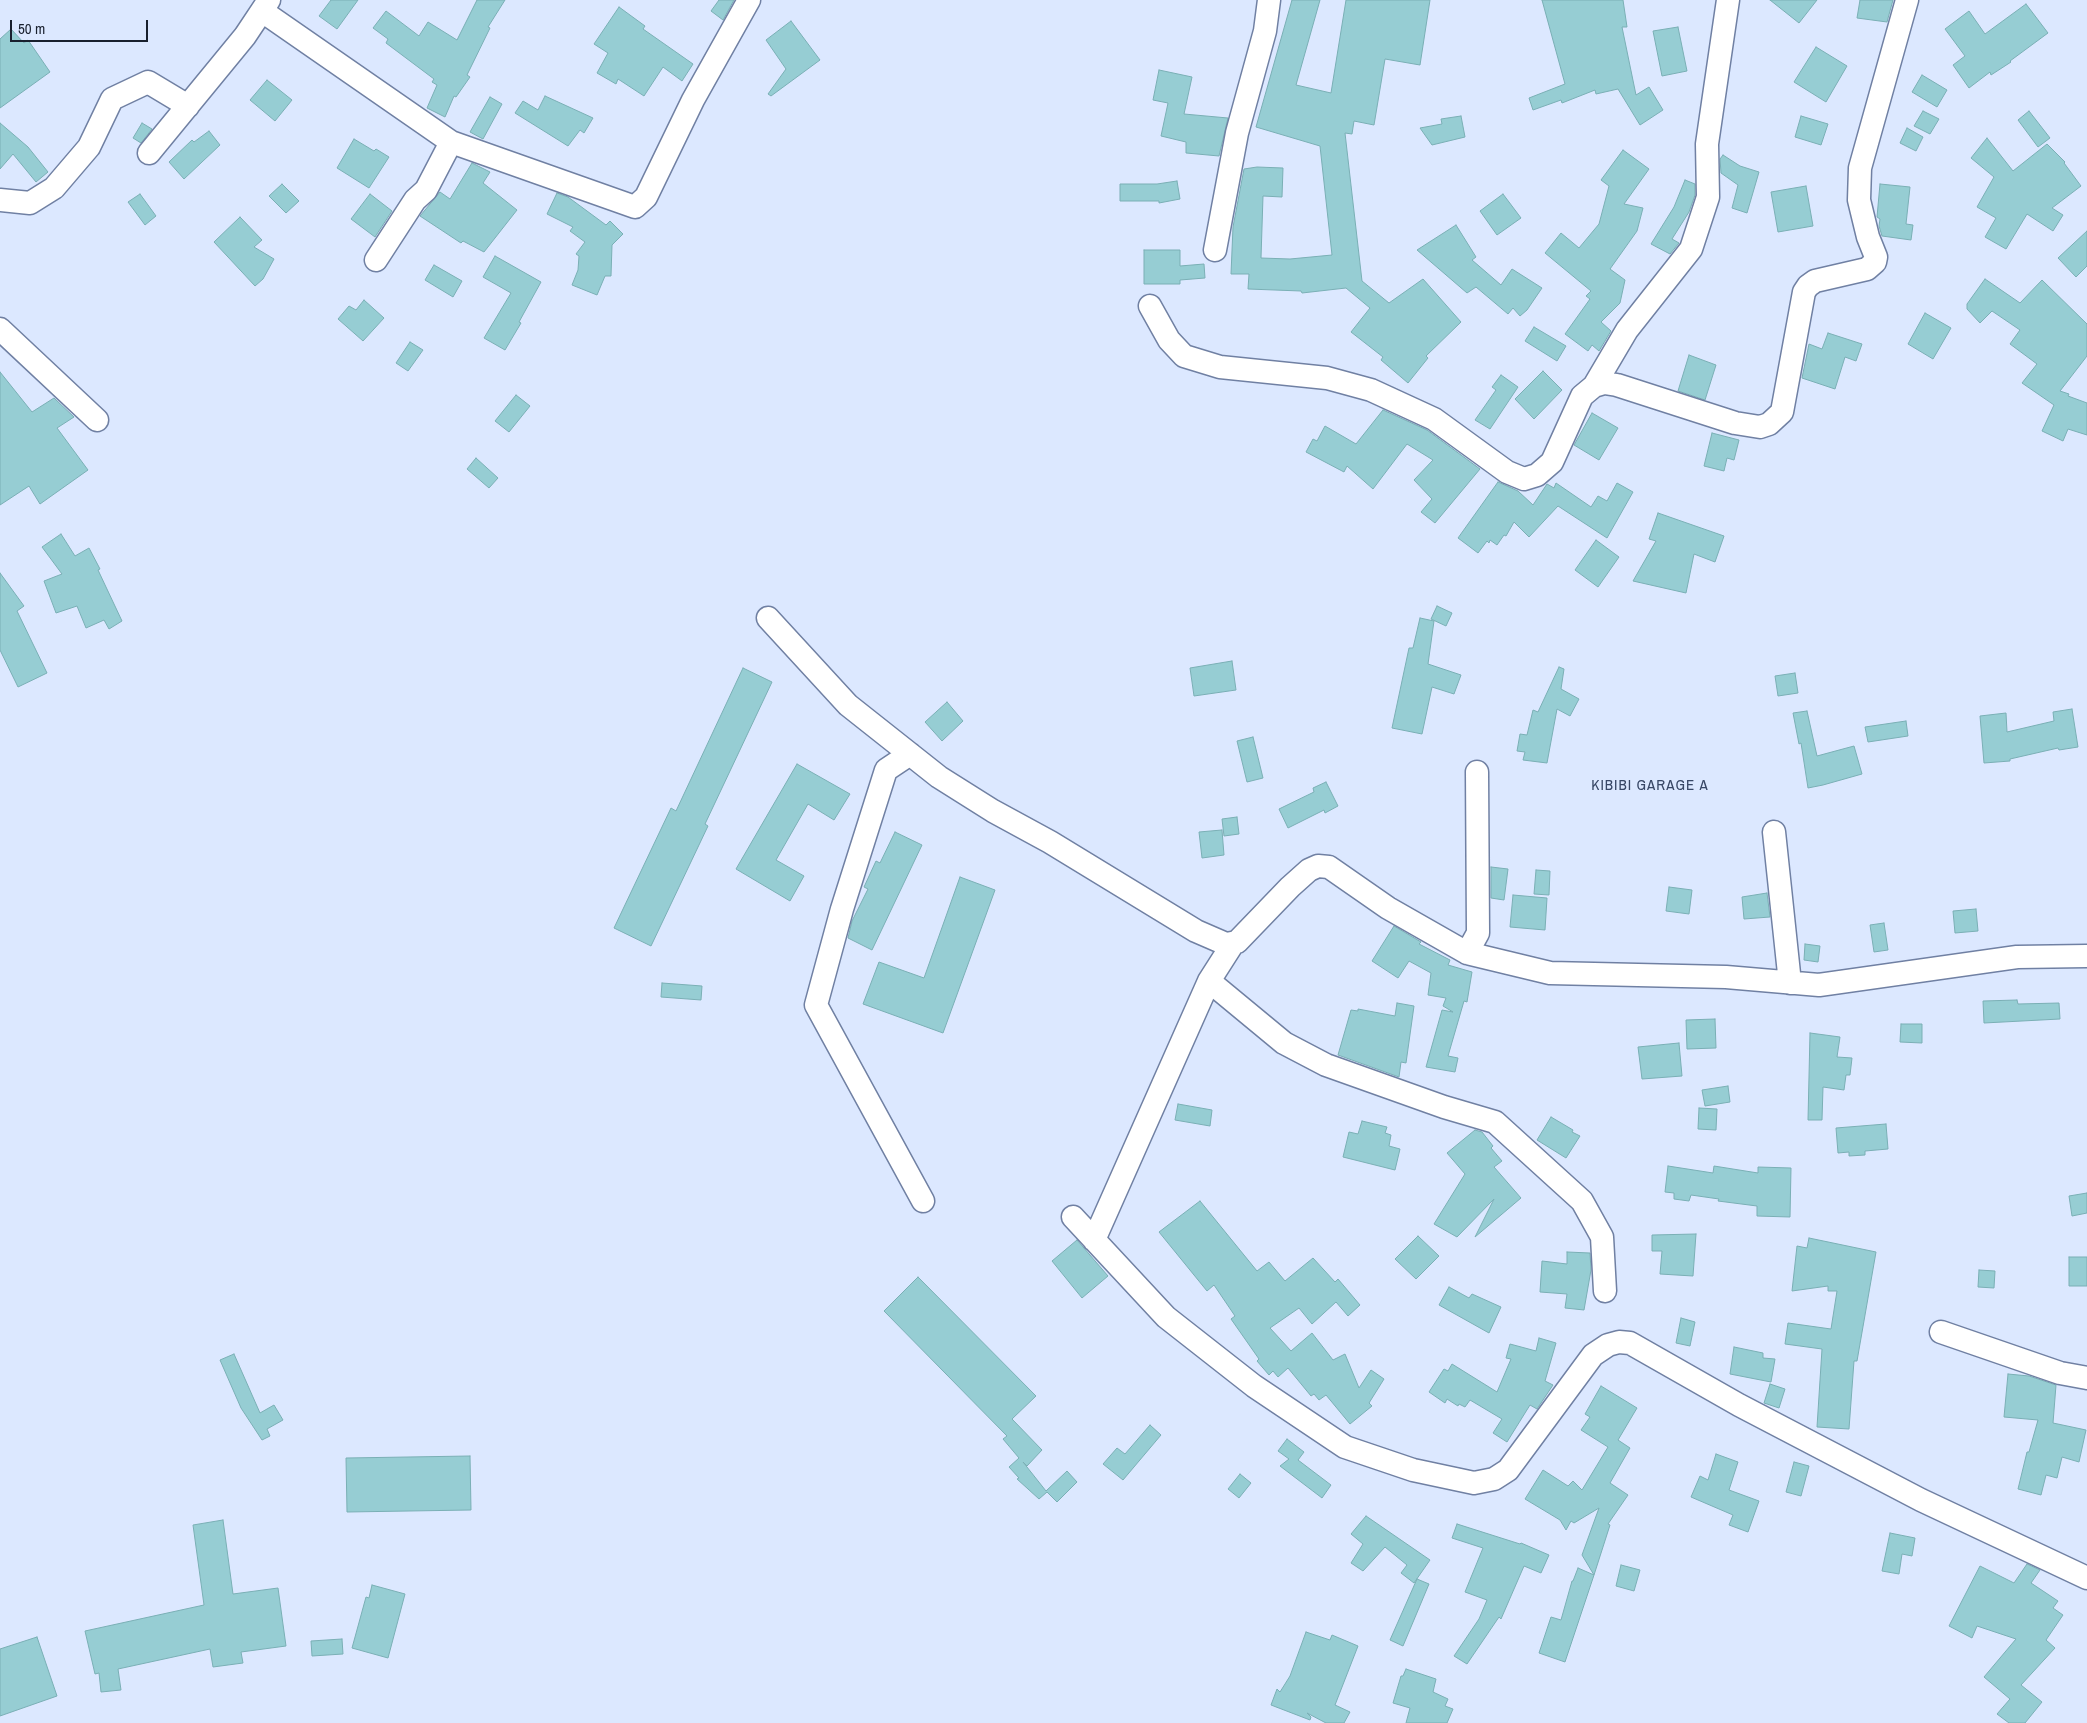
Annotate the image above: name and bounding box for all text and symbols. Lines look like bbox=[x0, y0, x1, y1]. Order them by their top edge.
scale bar bbox=[12, 10, 150, 42]
text: 50 m bbox=[18, 18, 45, 39]
district label: KIBIBI GARAGE A bbox=[1589, 777, 1711, 795]

